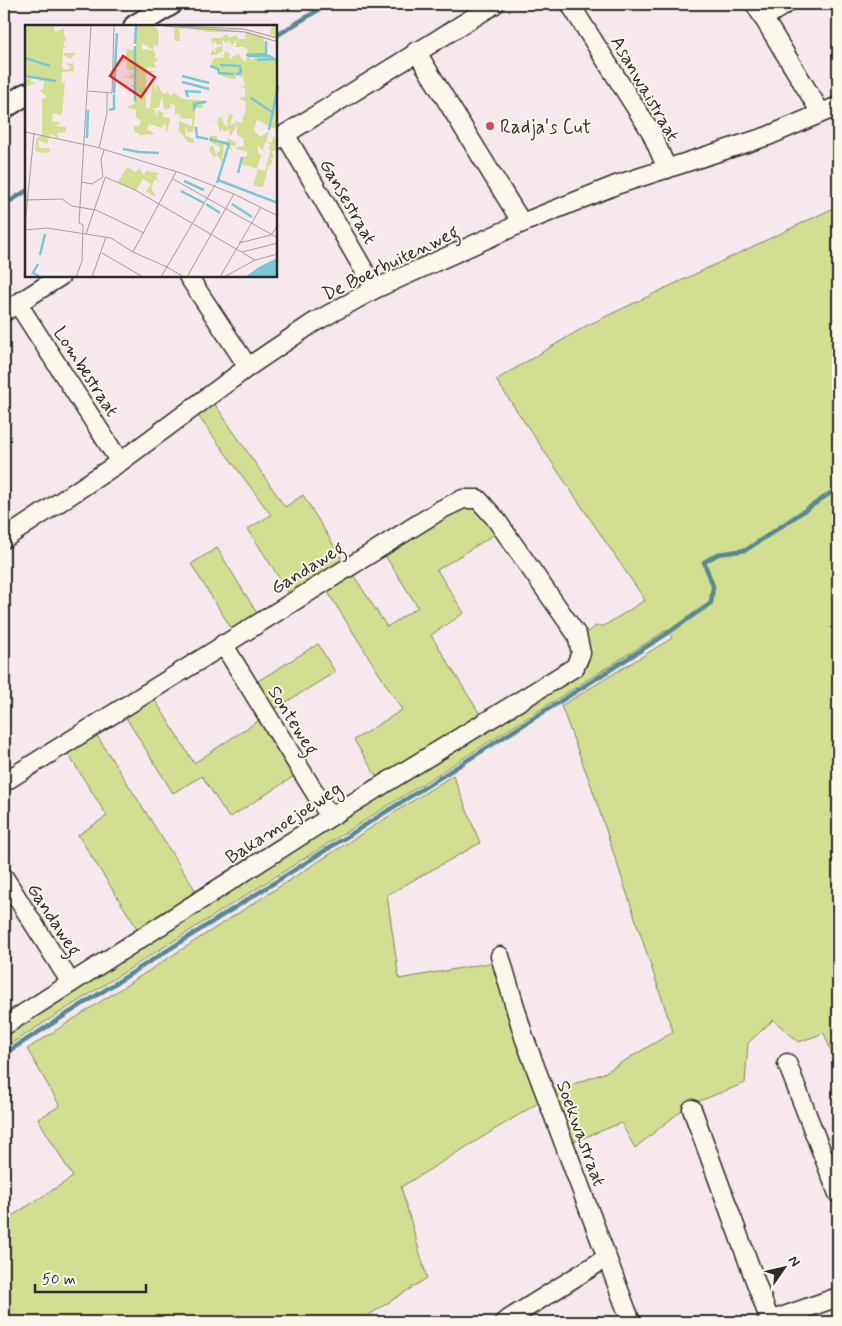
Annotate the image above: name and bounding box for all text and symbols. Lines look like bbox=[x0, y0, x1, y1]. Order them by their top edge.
inset map bbox=[25, 25, 278, 278]
street label: Asanwaistraat bbox=[604, 31, 685, 146]
place label: Radja's Cut bbox=[500, 115, 591, 141]
marker: Radja's Cut bbox=[484, 120, 496, 132]
street label: Gansestraat bbox=[313, 154, 382, 249]
street label: De Boerbuitenweg bbox=[318, 220, 464, 310]
street label: Lombestraat bbox=[47, 322, 124, 422]
street label: Gandaweg bbox=[266, 536, 351, 603]
street label: Sonteweg bbox=[259, 681, 324, 762]
street label: Bakamoejoeweg bbox=[221, 776, 348, 872]
street label: Gandaweg bbox=[18, 878, 87, 963]
street label: Soekwastraat bbox=[550, 1077, 611, 1190]
north arrow bbox=[760, 1244, 810, 1294]
text: N bbox=[784, 1252, 804, 1270]
scale bar bbox=[35, 1261, 146, 1293]
text: 50 m bbox=[42, 1270, 76, 1290]

